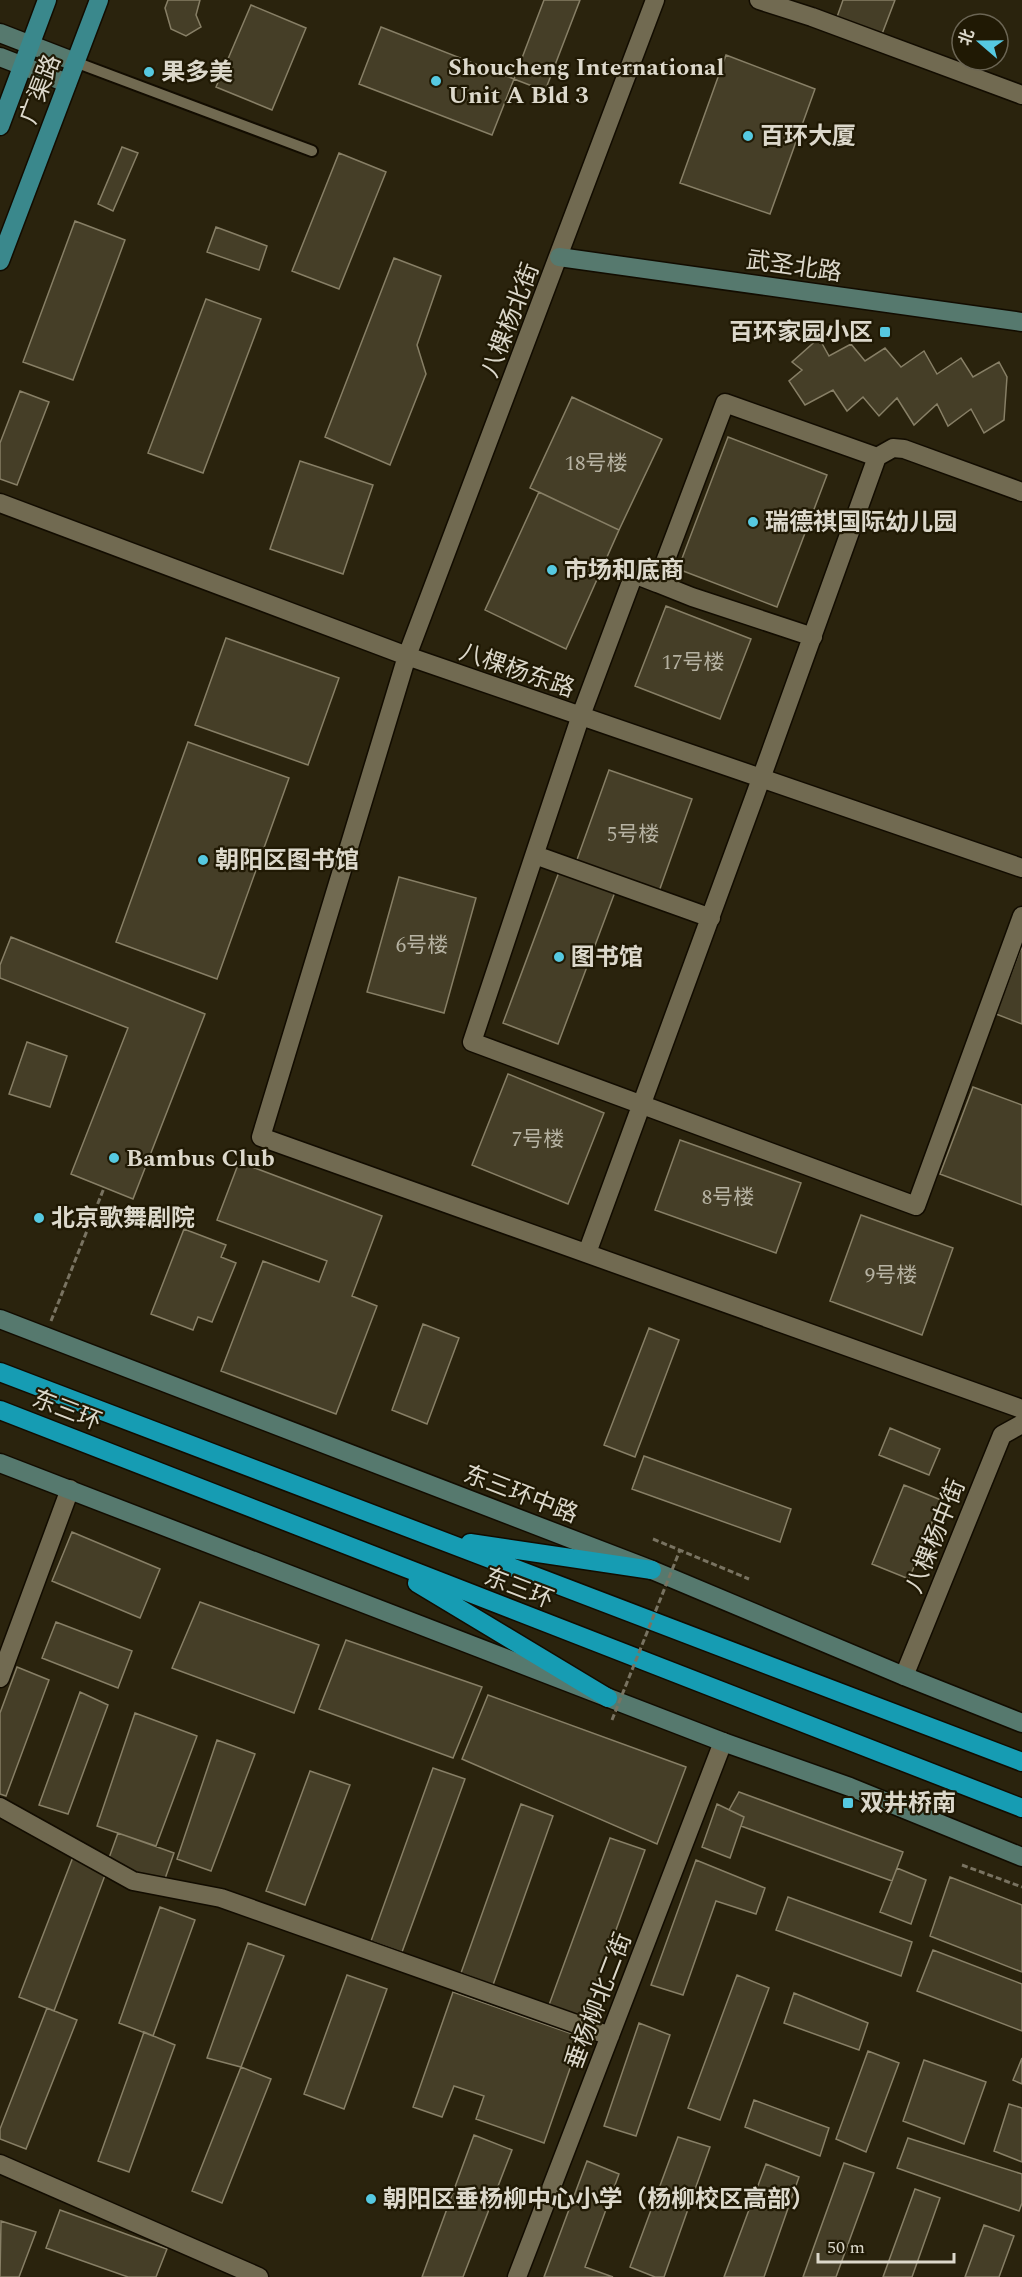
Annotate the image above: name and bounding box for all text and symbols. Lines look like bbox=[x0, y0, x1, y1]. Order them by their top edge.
north arrow bbox=[950, 12, 1010, 72]
text: 北 bbox=[953, 26, 981, 49]
street label: 广渠路 bbox=[11, 49, 71, 129]
place label: Shoucheng International Unit A Bld 3 bbox=[448, 50, 724, 114]
place label: 果多美 bbox=[161, 55, 233, 91]
marker: 果多美 bbox=[142, 65, 156, 79]
marker: Shoucheng International Unit A Bld 3 bbox=[429, 74, 443, 88]
place label: 百环大厦 bbox=[760, 119, 856, 155]
marker: 百环大厦 bbox=[741, 129, 755, 143]
street label: 武圣北路 bbox=[744, 242, 844, 291]
street label: 八棵杨北街 bbox=[473, 258, 549, 383]
place label: 百环家园小区 bbox=[729, 315, 873, 351]
marker: 百环家园小区 bbox=[878, 325, 892, 339]
house number: 18号楼 bbox=[565, 448, 628, 480]
place label: 瑞德祺国际幼儿园 bbox=[765, 505, 957, 541]
marker: 瑞德祺国际幼儿园 bbox=[746, 515, 760, 529]
place label: 市场和底商 bbox=[564, 553, 684, 589]
marker: 市场和底商 bbox=[545, 563, 559, 577]
street label: 八棵杨东路 bbox=[454, 634, 579, 707]
house number: 17号楼 bbox=[662, 647, 725, 679]
house number: 5号楼 bbox=[607, 819, 659, 851]
place label: 朝阳区图书馆 bbox=[215, 843, 359, 879]
marker: 朝阳区图书馆 bbox=[196, 853, 210, 867]
house number: 6号楼 bbox=[396, 930, 448, 962]
place label: 图书馆 bbox=[571, 940, 643, 976]
marker: 图书馆 bbox=[552, 950, 566, 964]
house number: 7号楼 bbox=[512, 1124, 564, 1156]
place label: Bambus Club bbox=[126, 1141, 275, 1177]
marker: Bambus Club bbox=[107, 1151, 121, 1165]
house number: 8号楼 bbox=[702, 1182, 754, 1214]
place label: 北京歌舞剧院 bbox=[51, 1201, 195, 1237]
marker: 北京歌舞剧院 bbox=[32, 1211, 46, 1225]
house number: 9号楼 bbox=[865, 1260, 917, 1292]
street label: 东三环 bbox=[27, 1381, 107, 1441]
street label: 东三环中路 bbox=[458, 1457, 583, 1533]
street label: 八棵杨中街 bbox=[897, 1474, 975, 1599]
street label: 东三环 bbox=[479, 1559, 559, 1619]
place label: 双井桥南 bbox=[860, 1786, 956, 1822]
marker: 双井桥南 bbox=[841, 1796, 855, 1810]
street label: 垂杨柳北二街 bbox=[556, 1928, 642, 2075]
place label: 朝阳区垂杨柳中心小学（杨柳校区高部） bbox=[383, 2182, 815, 2218]
marker: 朝阳区垂杨柳中心小学（杨柳校区高部） bbox=[364, 2192, 378, 2206]
scale bar bbox=[818, 2226, 954, 2264]
text: 50 m bbox=[827, 2234, 865, 2261]

